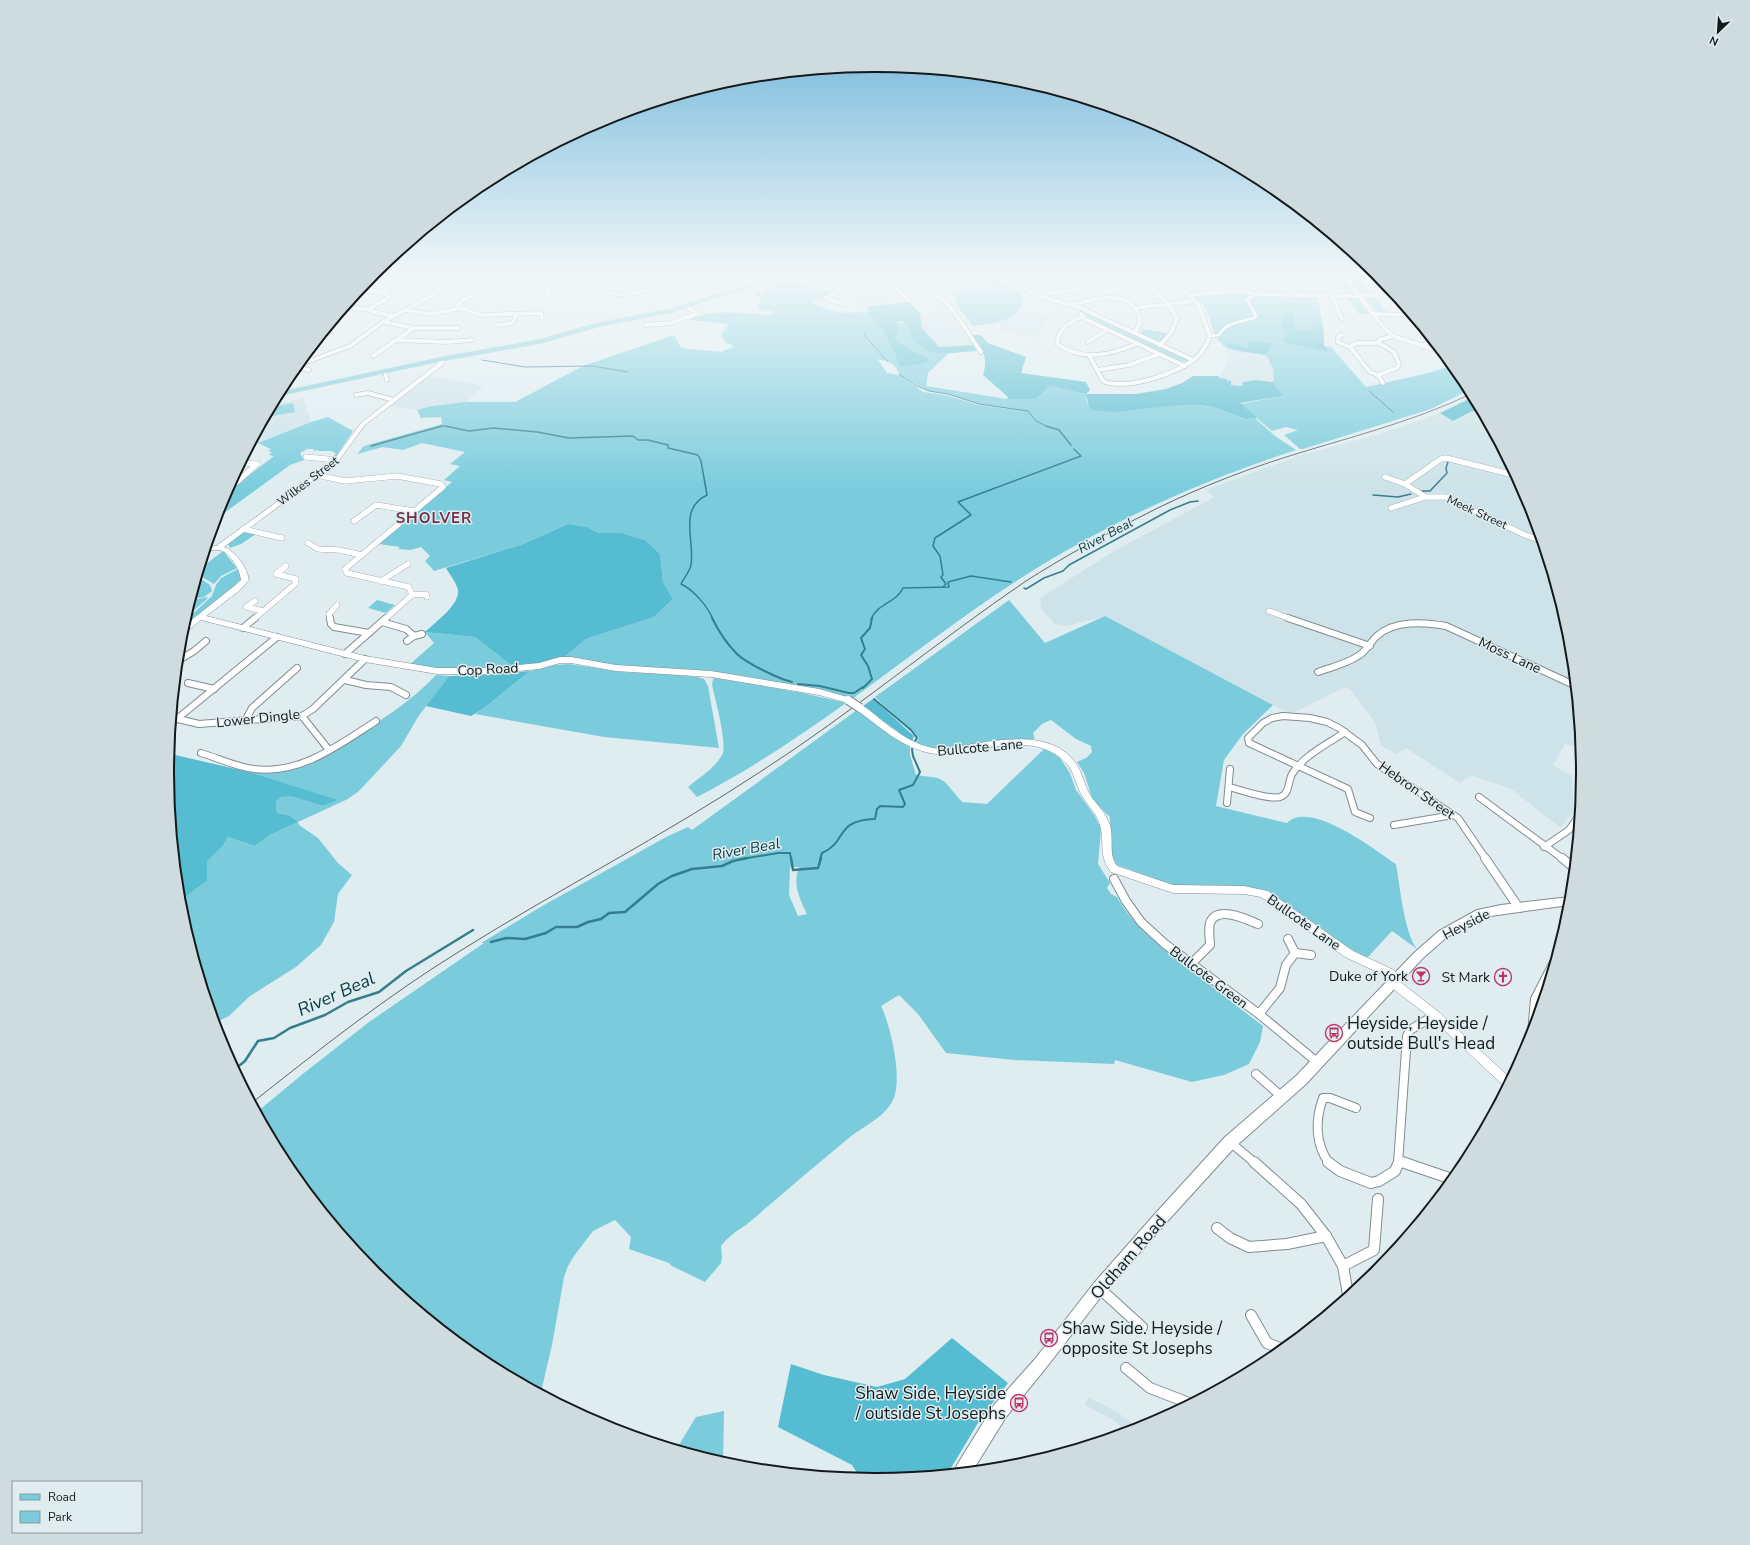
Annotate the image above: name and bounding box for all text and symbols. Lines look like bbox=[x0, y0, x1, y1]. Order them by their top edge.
north arrow bbox=[1698, 12, 1738, 52]
text: N bbox=[1707, 32, 1721, 49]
street label: Wilkes Street bbox=[274, 452, 343, 509]
street label: Meek Street bbox=[1444, 491, 1510, 533]
district label: SHOLVER bbox=[396, 508, 472, 528]
water label: River Beal bbox=[1075, 514, 1136, 558]
street label: Moss Lane bbox=[1475, 633, 1544, 678]
street label: Cop Road bbox=[457, 658, 519, 681]
street label: Lower Dingle bbox=[215, 705, 301, 732]
street label: Bullcote Lane bbox=[936, 734, 1024, 761]
street label: Hebron Street bbox=[1375, 757, 1459, 824]
water label: River Beal bbox=[710, 833, 782, 865]
street label: Bullcote Lane bbox=[1263, 890, 1344, 955]
street label: Heyside bbox=[1439, 904, 1493, 944]
street label: Bullcote Green bbox=[1166, 942, 1252, 1013]
water label: River Beal bbox=[293, 966, 379, 1022]
bar icon: Duke of York bbox=[1411, 966, 1431, 986]
place label: Duke of York bbox=[1329, 967, 1409, 986]
church icon: St Mark bbox=[1493, 967, 1513, 987]
place label: St Mark bbox=[1442, 968, 1491, 987]
place label: Heyside, Heyside / outside Bull's Head bbox=[1347, 1012, 1495, 1055]
bus stop icon: Heyside, Heyside / outside Bull's Head bbox=[1324, 1023, 1344, 1043]
street label: Oldham Road bbox=[1085, 1210, 1172, 1305]
place label: Shaw Side. Heyside / opposite St Josephs bbox=[1062, 1317, 1223, 1360]
bus stop icon: Shaw Side. Heyside / opposite St Josephs bbox=[1039, 1328, 1059, 1348]
place label: Shaw Side, Heyside / outside St Josephs bbox=[855, 1382, 1006, 1425]
bus stop icon: Shaw Side, Heyside / outside St Josephs bbox=[1009, 1393, 1029, 1413]
legend bbox=[12, 1481, 142, 1533]
text: Road bbox=[48, 1489, 76, 1505]
text: Park bbox=[48, 1509, 73, 1525]

